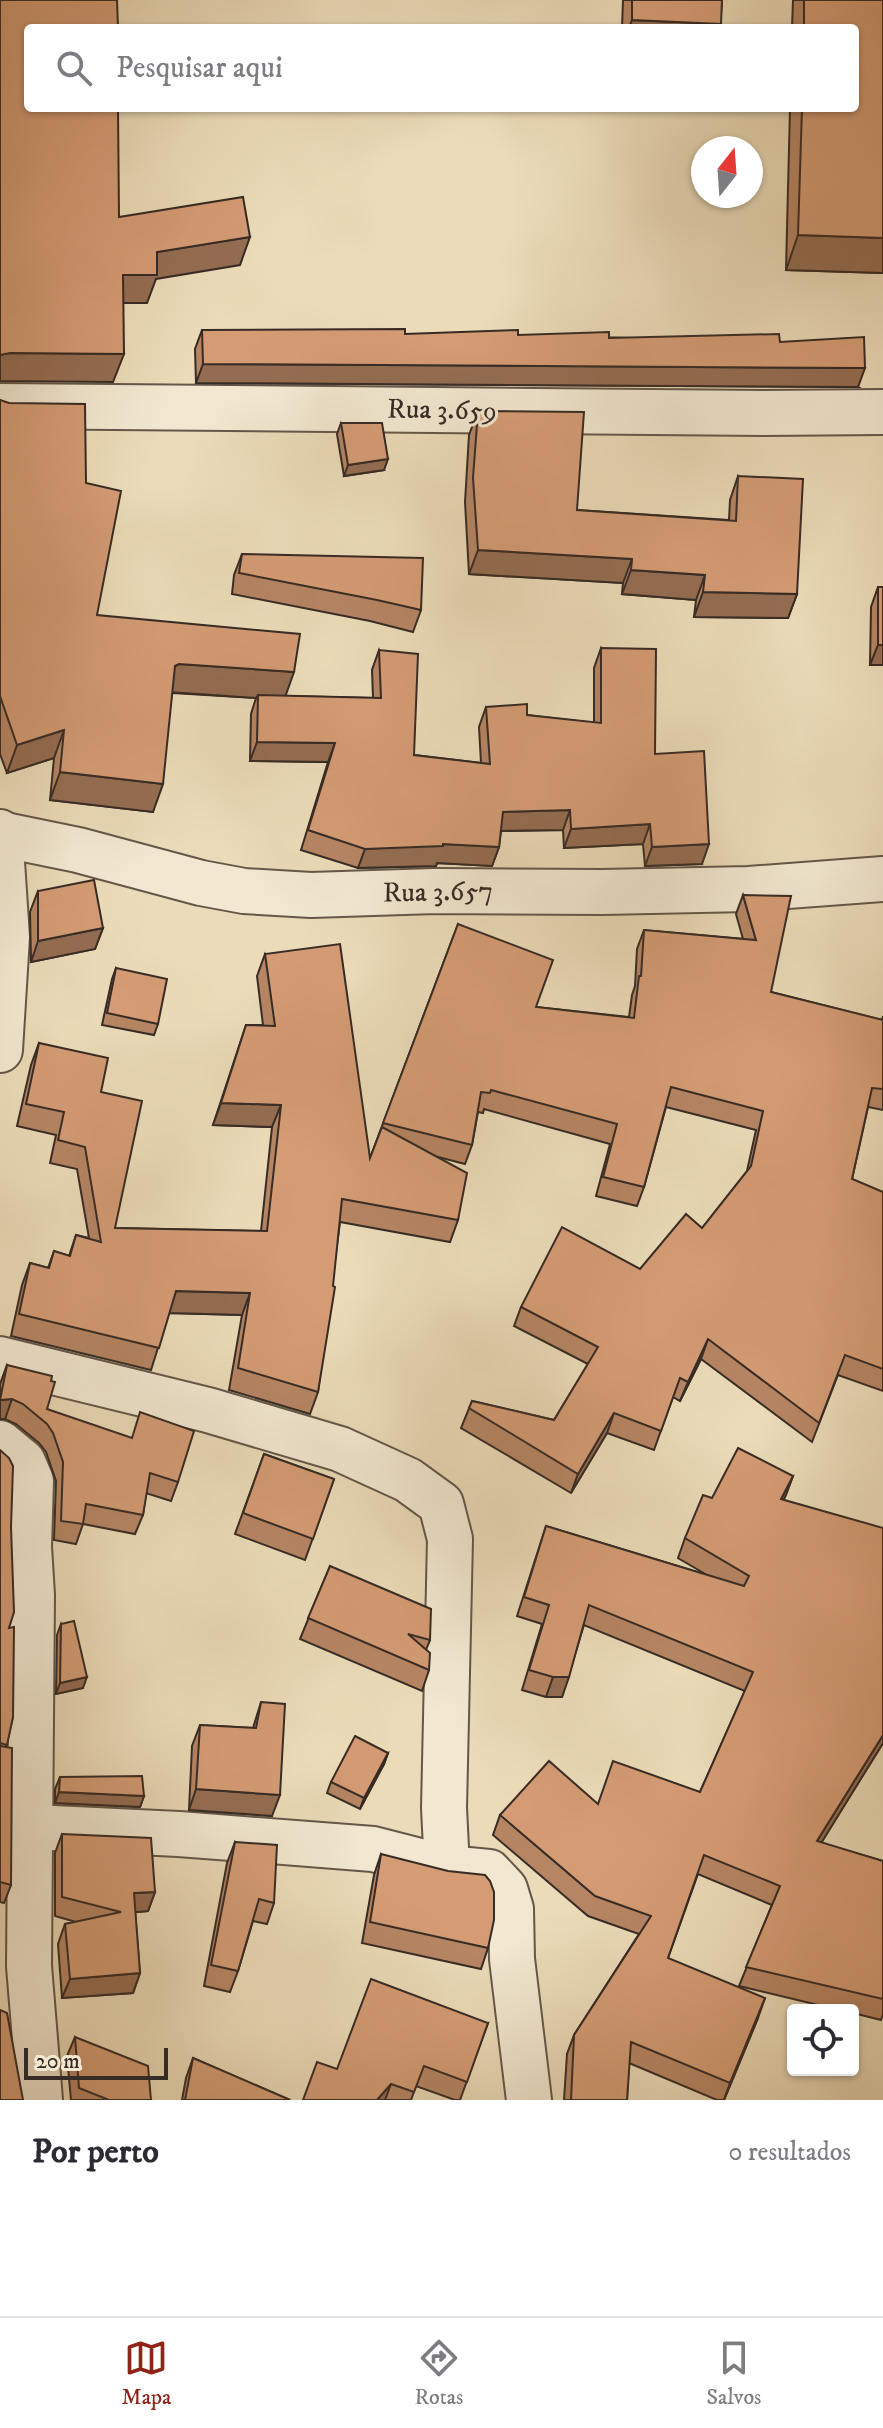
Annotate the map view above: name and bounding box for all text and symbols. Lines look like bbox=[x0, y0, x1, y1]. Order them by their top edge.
search box bbox=[24, 24, 859, 112]
icon: search bbox=[52, 46, 96, 90]
text: Pesquisar aqui bbox=[116, 50, 283, 87]
north arrow bbox=[691, 136, 763, 208]
street label: Rua 3.659 bbox=[387, 392, 497, 428]
street label: Rua 3.657 bbox=[383, 874, 493, 910]
map controls bbox=[787, 2004, 859, 2076]
button: locate bbox=[787, 2004, 859, 2076]
scale bar bbox=[24, 2044, 168, 2080]
text: 20 m bbox=[36, 2048, 80, 2075]
text: Por perto bbox=[32, 2131, 159, 2173]
text: 0 resultados bbox=[728, 2136, 851, 2169]
tab: Mapa bbox=[122, 2336, 171, 2411]
tab: Rotas bbox=[414, 2336, 463, 2411]
tab: Salvos bbox=[706, 2336, 761, 2411]

